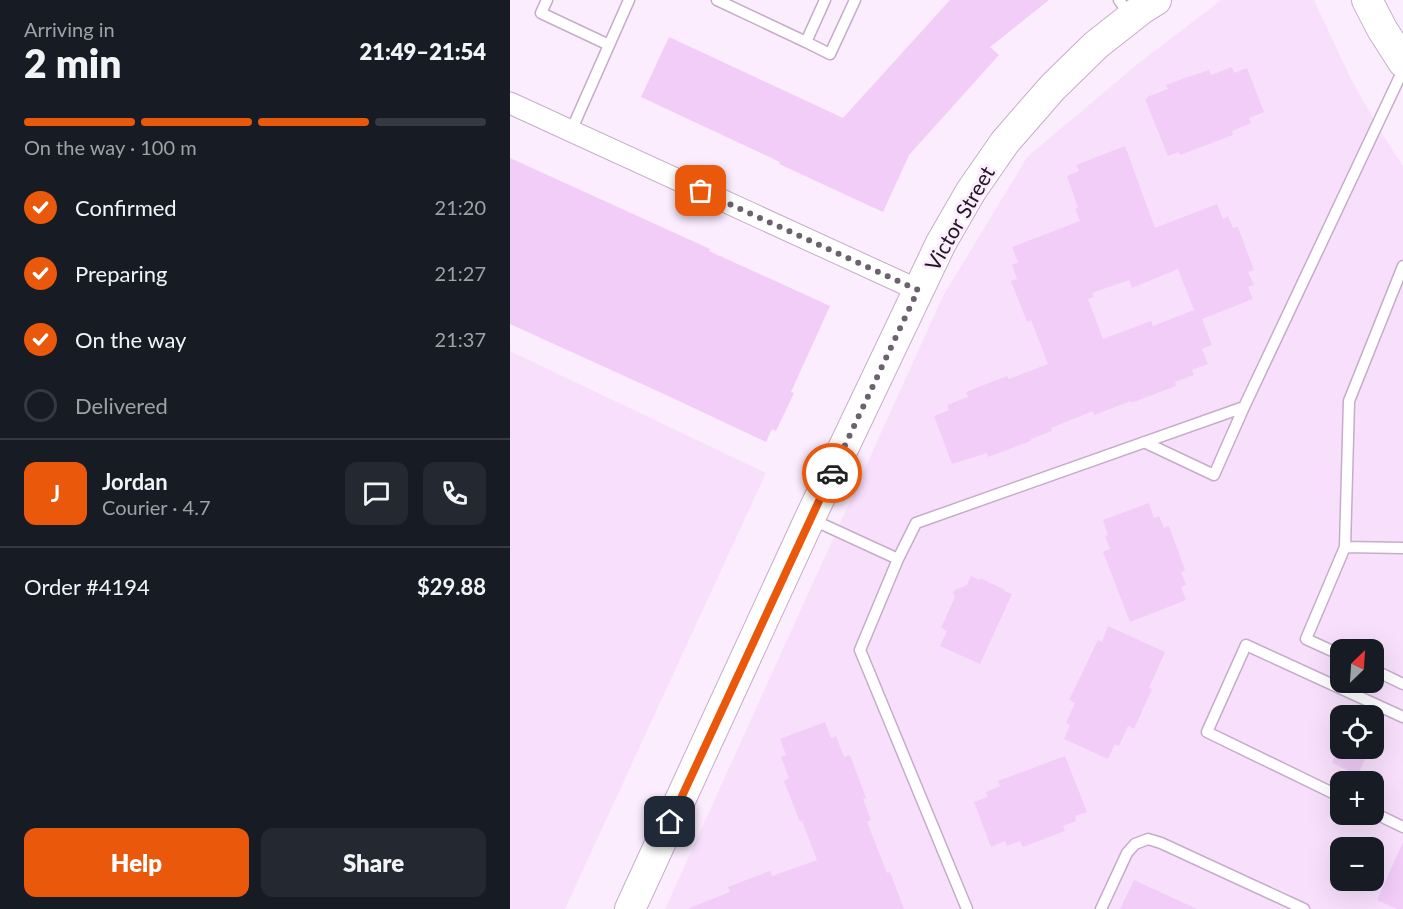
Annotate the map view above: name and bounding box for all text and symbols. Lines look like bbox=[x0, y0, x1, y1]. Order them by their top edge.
text: Arriving in bbox=[24, 17, 115, 41]
text: 21:49–21:54 bbox=[360, 38, 486, 65]
text: 2 min bbox=[24, 40, 121, 86]
text: On the way · 100 m bbox=[24, 135, 197, 159]
street label: Victor Street bbox=[919, 161, 999, 275]
pin bbox=[675, 165, 726, 216]
icon: bag bbox=[684, 174, 717, 207]
icon: check bbox=[24, 191, 57, 224]
text: Confirmed bbox=[75, 194, 177, 221]
text: 21:20 bbox=[435, 195, 486, 219]
icon: check bbox=[24, 257, 57, 290]
text: Preparing bbox=[75, 260, 167, 287]
text: 21:27 bbox=[435, 261, 486, 285]
icon: check bbox=[24, 323, 57, 356]
text: On the way bbox=[75, 326, 186, 353]
text: 21:37 bbox=[435, 327, 486, 351]
text: Delivered bbox=[75, 392, 168, 419]
courier bbox=[802, 443, 862, 503]
icon: car bbox=[816, 457, 849, 490]
button: chat bbox=[345, 462, 408, 525]
button: phone bbox=[423, 462, 486, 525]
text: Jordan bbox=[102, 468, 168, 495]
text: J bbox=[51, 480, 60, 507]
text: Courier · 4.7 bbox=[102, 495, 211, 519]
text: Order #4194 bbox=[24, 573, 150, 600]
text: $29.88 bbox=[417, 573, 486, 600]
north arrow bbox=[1330, 639, 1384, 693]
map controls bbox=[1330, 639, 1384, 891]
button: locate bbox=[1330, 705, 1384, 759]
button: + bbox=[1330, 771, 1384, 825]
pin bbox=[644, 796, 695, 847]
icon: home bbox=[653, 805, 686, 838]
button: Help bbox=[24, 828, 249, 897]
button: Share bbox=[261, 828, 486, 897]
button: − bbox=[1330, 837, 1384, 891]

